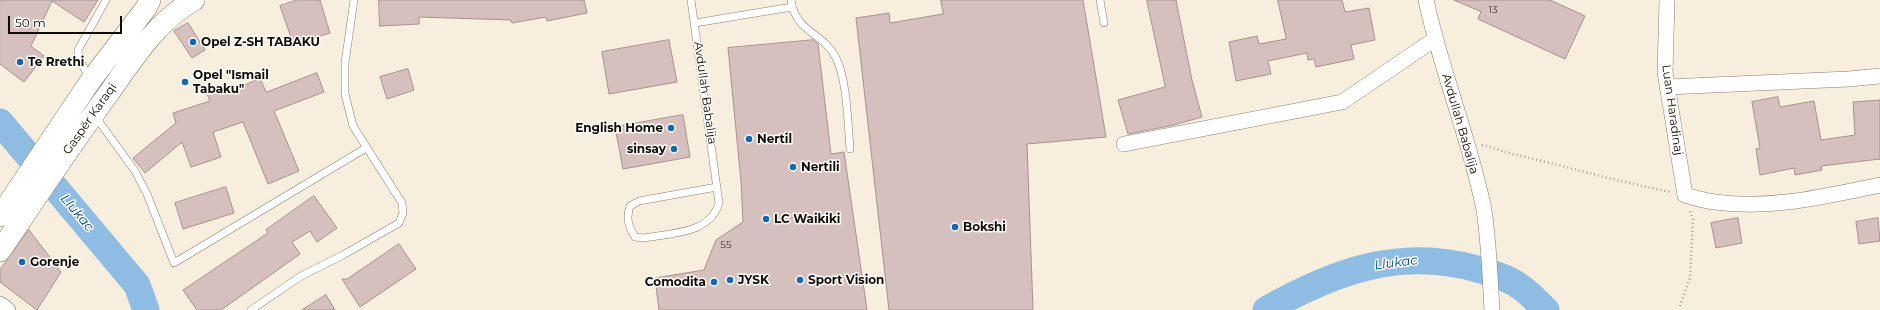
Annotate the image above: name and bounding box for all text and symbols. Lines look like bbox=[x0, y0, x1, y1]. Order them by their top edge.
house number: 13 bbox=[1488, 4, 1498, 16]
scale bar bbox=[10, 8, 124, 34]
text: 50 m bbox=[15, 15, 46, 30]
place label: Opel Z-SH TABAKU bbox=[201, 35, 320, 49]
marker: Opel Z-SH TABAKU bbox=[188, 37, 198, 47]
street label: Avdullah Babalija bbox=[691, 41, 719, 145]
place label: Te Rrethi bbox=[28, 55, 84, 69]
marker: Te Rrethi bbox=[15, 57, 25, 67]
street label: Luan Haradinaj bbox=[1659, 64, 1685, 156]
place label: Opel "Ismail Tabaku" bbox=[193, 68, 269, 96]
street label: Avdullah Babalija bbox=[1439, 72, 1481, 176]
marker: Opel "Ismail Tabaku" bbox=[180, 77, 190, 87]
street label: Gaspër Karaqi bbox=[60, 81, 120, 157]
place label: English Home bbox=[575, 121, 663, 135]
marker: English Home bbox=[666, 123, 676, 133]
place label: Nertil bbox=[757, 132, 792, 146]
marker: Nertil bbox=[744, 134, 754, 144]
place label: sinsay bbox=[627, 142, 666, 156]
marker: sinsay bbox=[669, 144, 679, 154]
place label: Nertili bbox=[801, 160, 840, 174]
marker: Nertili bbox=[788, 162, 798, 172]
water label: Llukac bbox=[57, 191, 97, 235]
place label: LC Waikiki bbox=[774, 212, 840, 226]
marker: LC Waikiki bbox=[761, 214, 771, 224]
place label: Bokshi bbox=[963, 220, 1006, 234]
marker: Bokshi bbox=[950, 222, 960, 232]
house number: 55 bbox=[720, 239, 732, 251]
water label: Llukac bbox=[1373, 253, 1419, 273]
place label: Gorenje bbox=[30, 255, 79, 269]
marker: Gorenje bbox=[17, 257, 27, 267]
place label: JYSK bbox=[738, 273, 769, 287]
place label: Sport Vision bbox=[808, 273, 884, 287]
place label: Comodita bbox=[645, 275, 706, 289]
marker: JYSK bbox=[725, 275, 735, 285]
marker: Sport Vision bbox=[795, 275, 805, 285]
marker: Comodita bbox=[709, 277, 719, 287]

